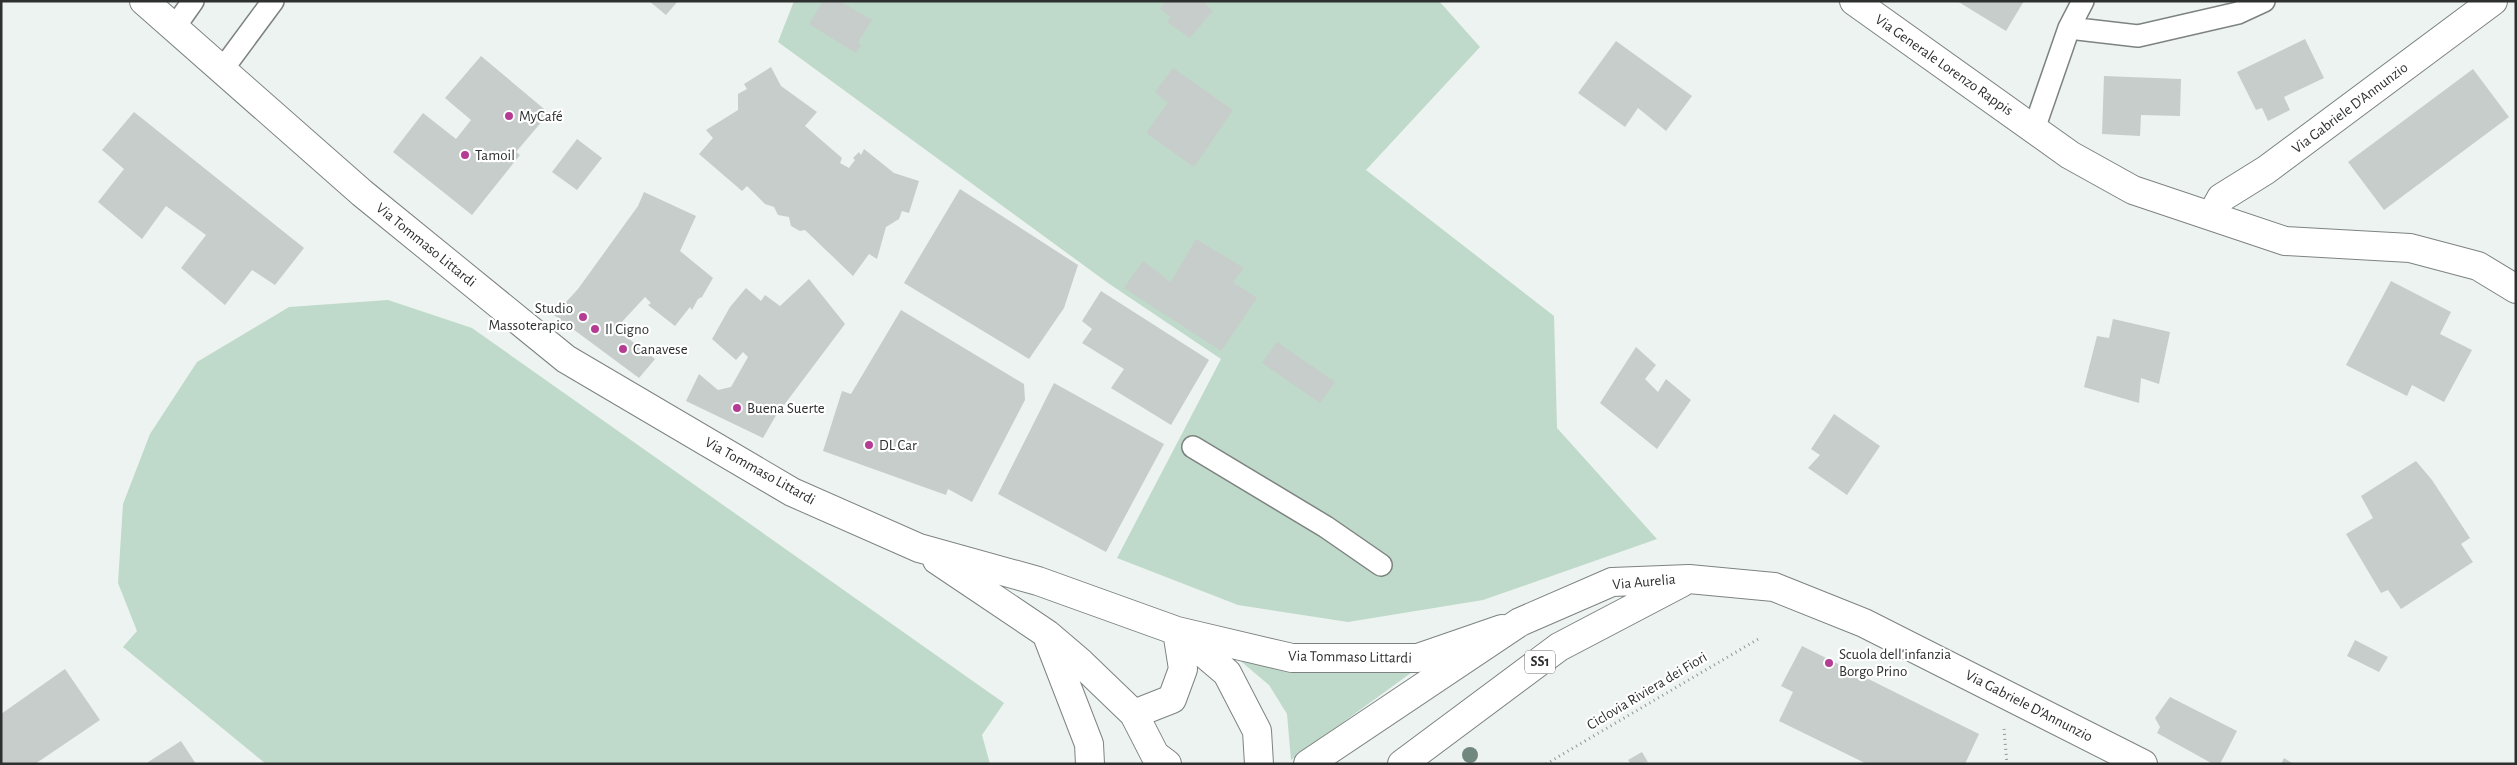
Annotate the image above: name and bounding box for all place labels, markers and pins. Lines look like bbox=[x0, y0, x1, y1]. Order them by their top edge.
place label: MyCafé bbox=[519, 109, 563, 124]
marker: MyCafé bbox=[503, 110, 515, 122]
place label: Tamoil bbox=[475, 148, 515, 163]
marker: Tamoil bbox=[459, 149, 471, 161]
place label: Studio Massoterapico bbox=[488, 301, 573, 333]
marker: Studio Massoterapico bbox=[577, 311, 589, 323]
place label: Il Cigno bbox=[605, 322, 649, 337]
marker: Il Cigno bbox=[589, 323, 601, 335]
place label: Canavese bbox=[633, 342, 688, 357]
marker: Canavese bbox=[617, 343, 629, 355]
place label: Buena Suerte bbox=[747, 401, 825, 416]
marker: Buena Suerte bbox=[731, 402, 743, 414]
place label: DL Car bbox=[879, 438, 917, 453]
marker: DL Car bbox=[863, 439, 875, 451]
place label: Scuola dell'infanzia Borgo Prino bbox=[1839, 647, 1951, 679]
marker: Scuola dell'infanzia Borgo Prino bbox=[1823, 657, 1835, 669]

